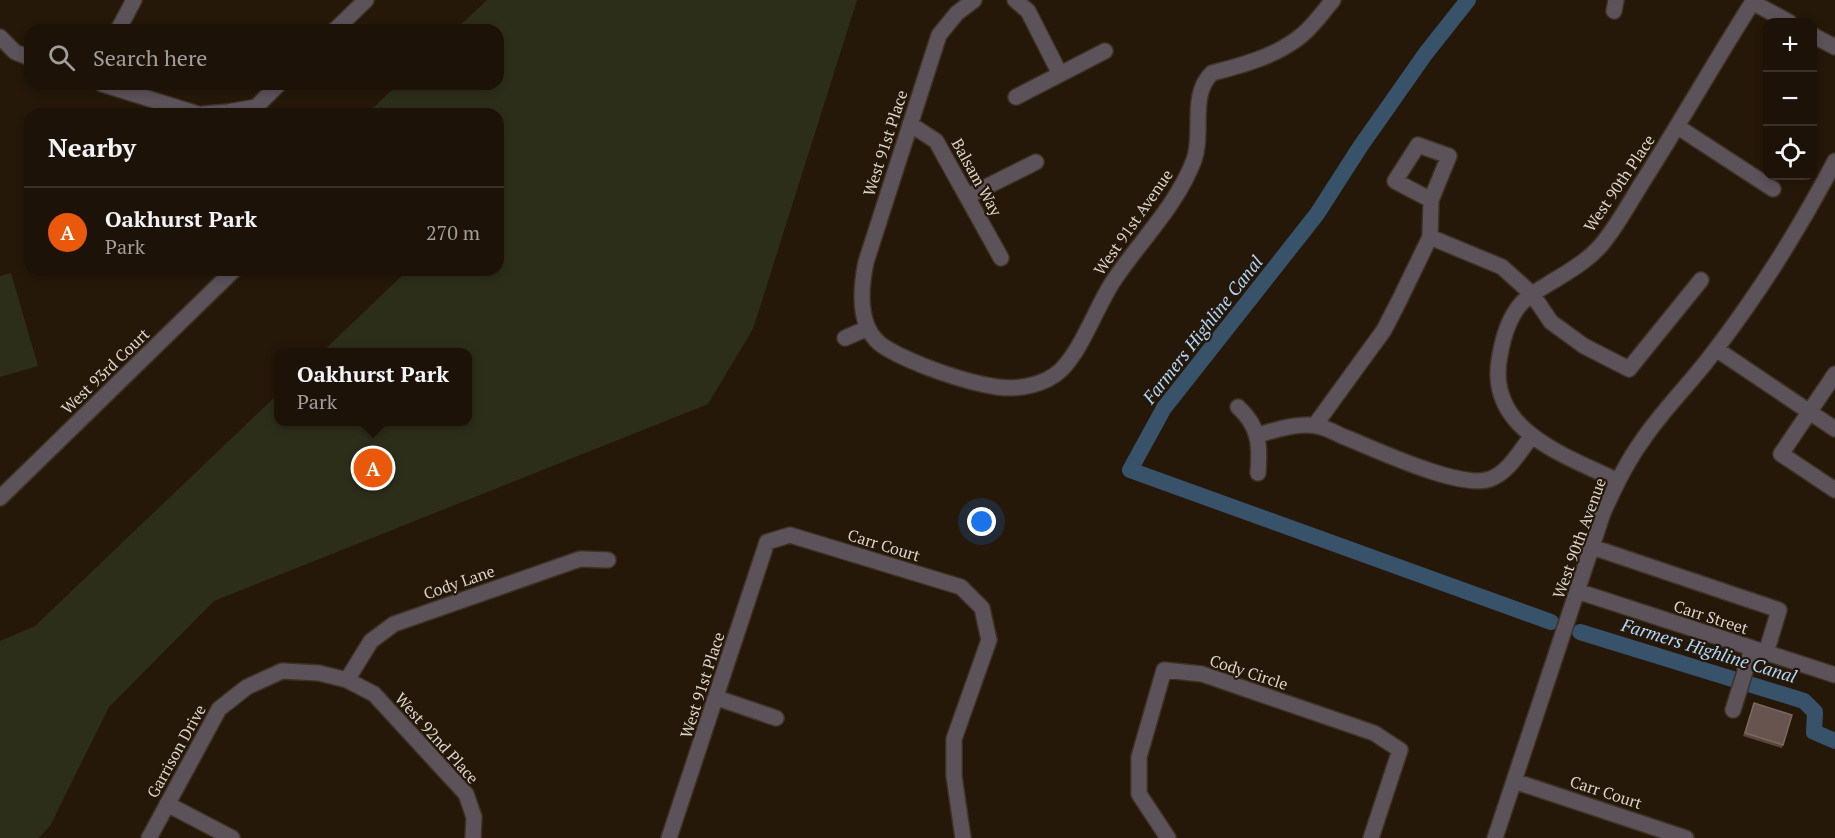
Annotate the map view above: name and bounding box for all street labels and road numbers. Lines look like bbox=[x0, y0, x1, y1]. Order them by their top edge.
street label: West 91st Place bbox=[858, 87, 912, 199]
street label: West 90th Place bbox=[1578, 130, 1660, 236]
street label: Balsam Way bbox=[947, 134, 1008, 221]
street label: West 91st Avenue bbox=[1088, 165, 1178, 279]
street label: West 93rd Court bbox=[56, 323, 154, 419]
street label: West 90th Avenue bbox=[1547, 475, 1611, 601]
street label: Carr Court bbox=[845, 524, 923, 566]
street label: Cody Lane bbox=[420, 560, 498, 604]
street label: Carr Street bbox=[1671, 595, 1751, 639]
street label: West 91st Place bbox=[675, 629, 729, 741]
street label: Cody Circle bbox=[1207, 649, 1291, 695]
street label: West 92nd Place bbox=[390, 688, 484, 788]
street label: Garrison Drive bbox=[141, 700, 211, 802]
street label: Carr Court bbox=[1567, 770, 1645, 814]

